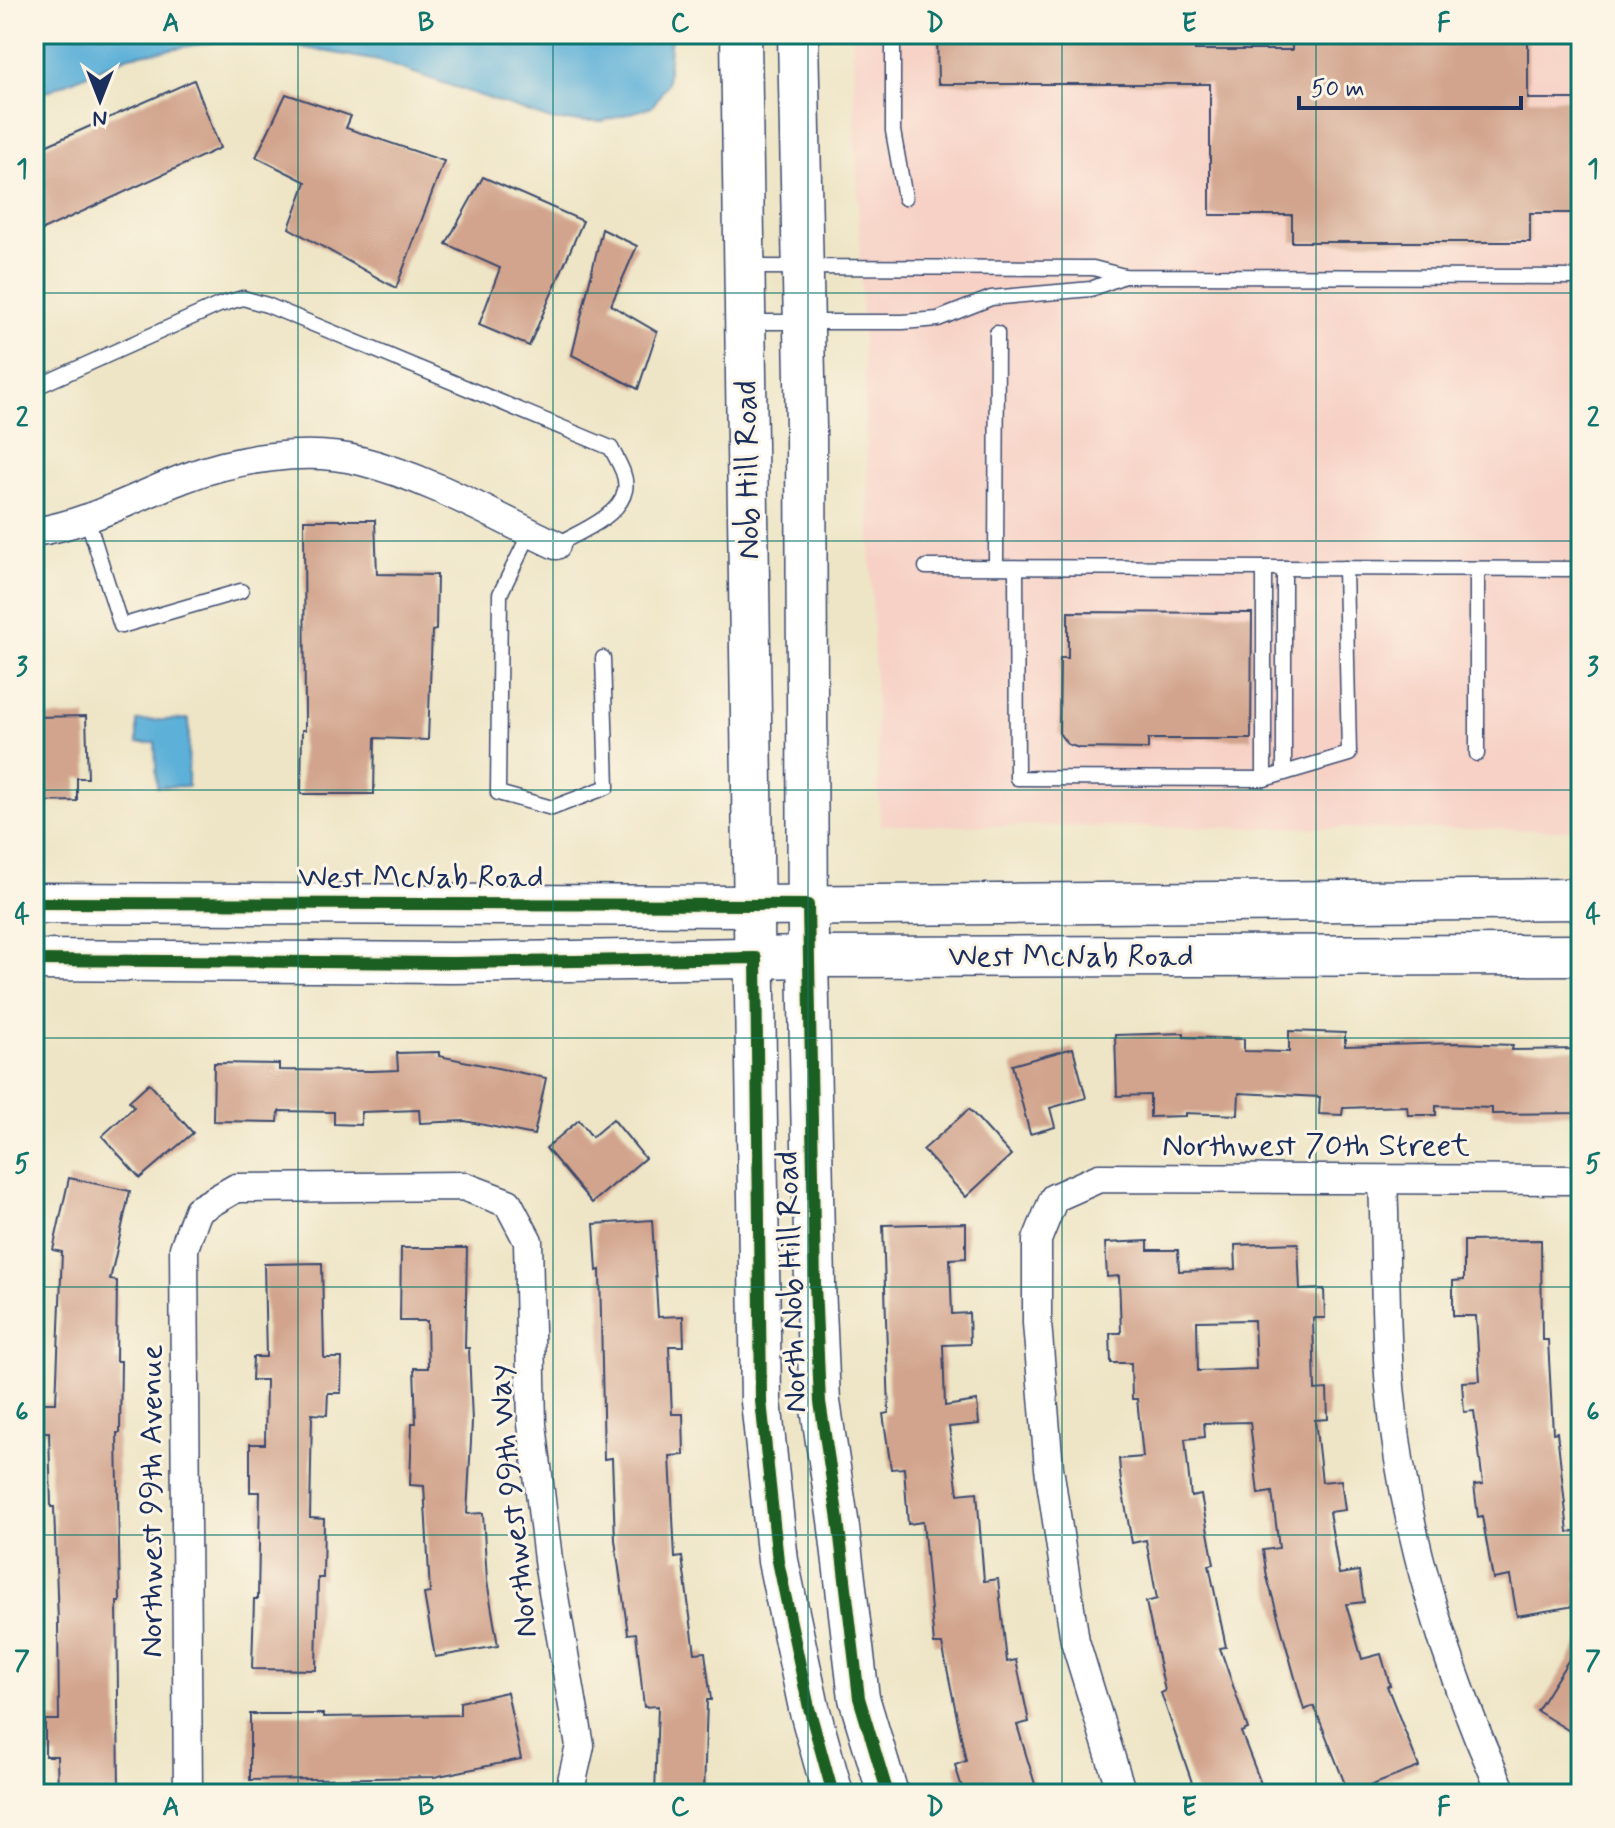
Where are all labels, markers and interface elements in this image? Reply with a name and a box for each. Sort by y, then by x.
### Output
text: A [162,7,180,41]
text: B [418,7,434,41]
text: C [671,7,690,41]
text: D [926,7,944,41]
text: E [1181,7,1197,41]
text: F [1437,7,1451,41]
north arrow [60,60,140,140]
scale bar [1299,60,1521,110]
text: 50 m [1311,74,1365,105]
text: N [93,104,107,132]
text: 1 [16,153,28,187]
text: 1 [1587,153,1599,187]
street label: Nob Hill Road [725,380,771,560]
text: 2 [16,402,29,436]
text: 2 [1587,402,1600,436]
text: 3 [16,651,28,685]
text: 3 [1587,651,1599,685]
street label: West McNab Road [298,857,544,899]
text: 4 [14,899,30,933]
text: 4 [1585,899,1601,933]
street label: West McNab Road [948,936,1194,978]
street label: Northwest 70th Street [1162,1125,1470,1167]
text: 5 [14,1148,30,1182]
text: 5 [1585,1148,1601,1182]
street label: North Nob Hill Road [766,1150,818,1414]
street label: Northwest 99th Avenue [131,1344,173,1658]
street label: Northwest 99th Way [478,1362,548,1640]
text: 6 [15,1396,29,1430]
text: 6 [1586,1396,1600,1430]
text: 7 [14,1645,30,1679]
text: 7 [1585,1645,1601,1679]
text: A [162,1791,180,1825]
text: B [418,1791,434,1825]
text: C [671,1791,690,1825]
text: D [926,1791,944,1825]
text: E [1181,1791,1197,1825]
text: F [1437,1791,1451,1825]

